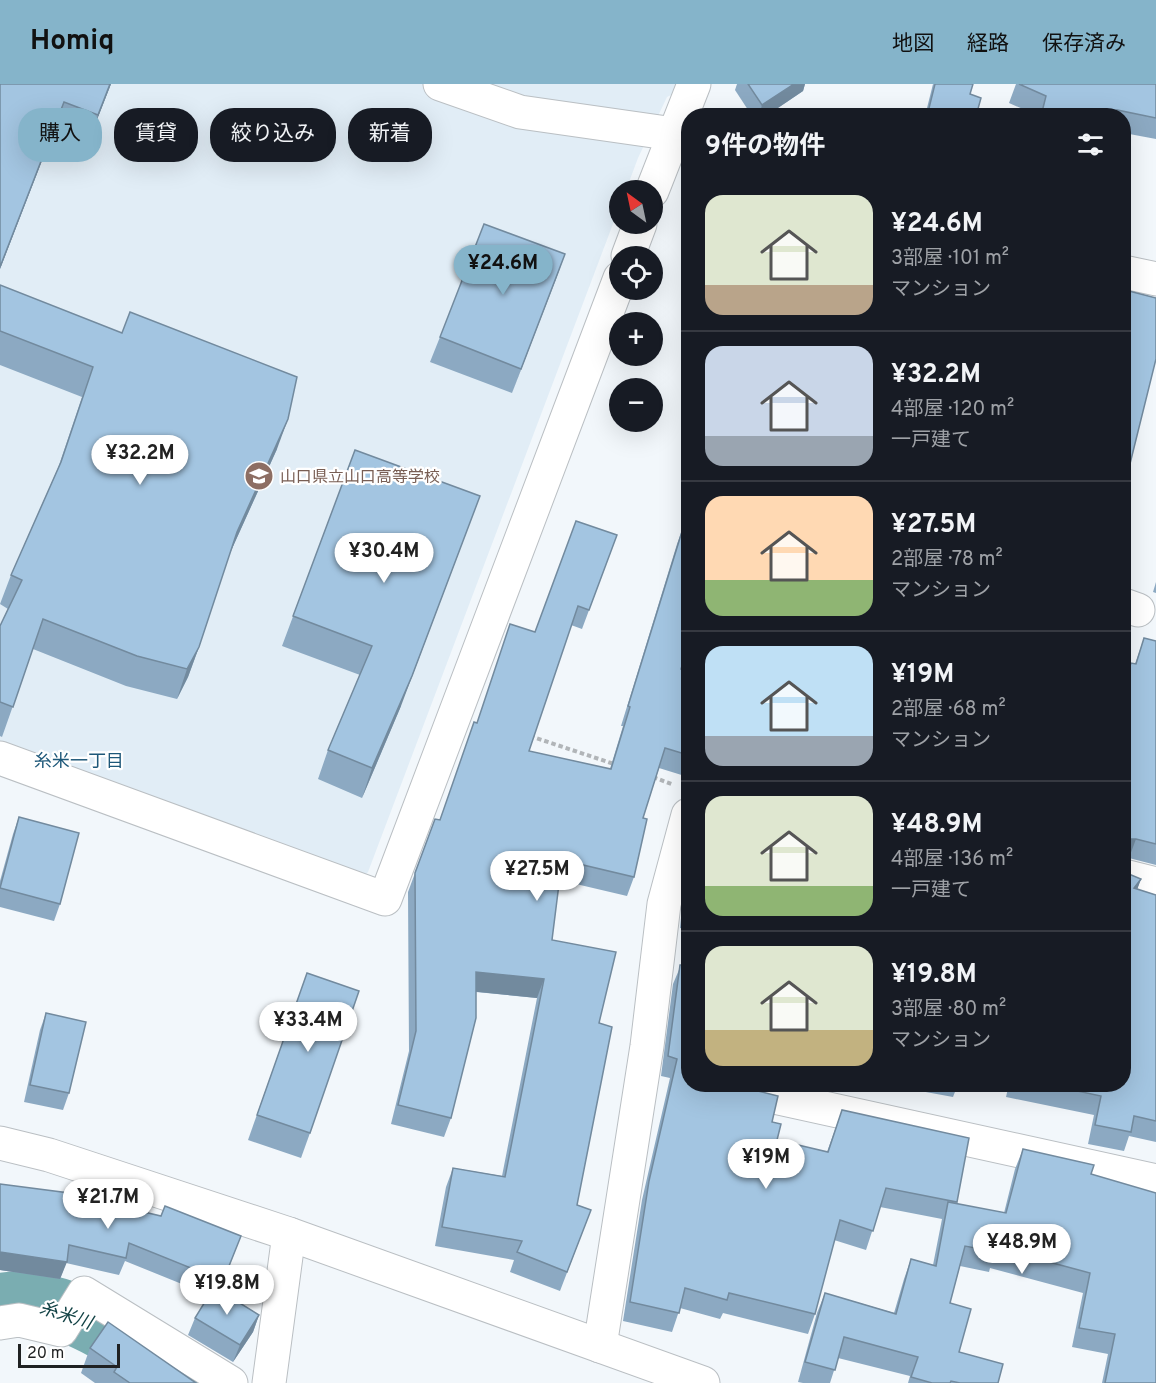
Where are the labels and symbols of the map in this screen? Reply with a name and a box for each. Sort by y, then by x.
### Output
north arrow [609,180,663,234]
pin: ¥24.6M [454,245,552,296]
pin: ¥32.2M [91,435,189,486]
school or university icon: 山口県立山口高等学校 [243,460,275,492]
place label: 山口県立山口高等学校 [280,468,440,488]
pin: ¥30.4M [335,533,433,584]
district label: 糸米一丁目 [34,751,124,774]
pin: ¥27.5M [488,851,586,902]
pin: ¥33.4M [259,1002,357,1053]
pin: ¥19M [730,1139,802,1190]
pin: ¥21.7M [59,1179,157,1230]
pin: ¥48.9M [973,1224,1071,1275]
pin: ¥19.8M [178,1265,276,1316]
water label: 糸米川 [36,1297,97,1336]
scale bar [18,1341,120,1368]

